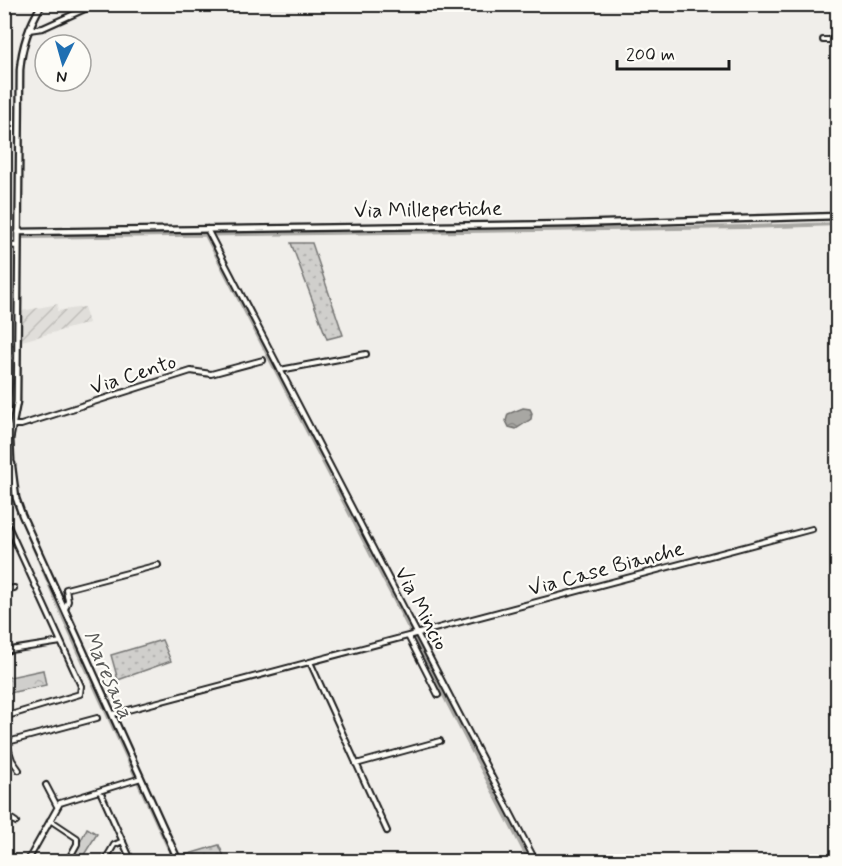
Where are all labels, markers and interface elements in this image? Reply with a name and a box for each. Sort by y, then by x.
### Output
north arrow [33,33,93,93]
scale bar [617,33,730,71]
text: 200 m [626,43,675,67]
text: N [56,66,68,87]
street label: Via Millepertiche [354,195,502,225]
street label: Via Cento [87,348,180,402]
street label: Via Case Bianche [525,535,687,603]
street label: Via Mincio [387,562,455,655]
water label: Maresana [75,626,139,723]

